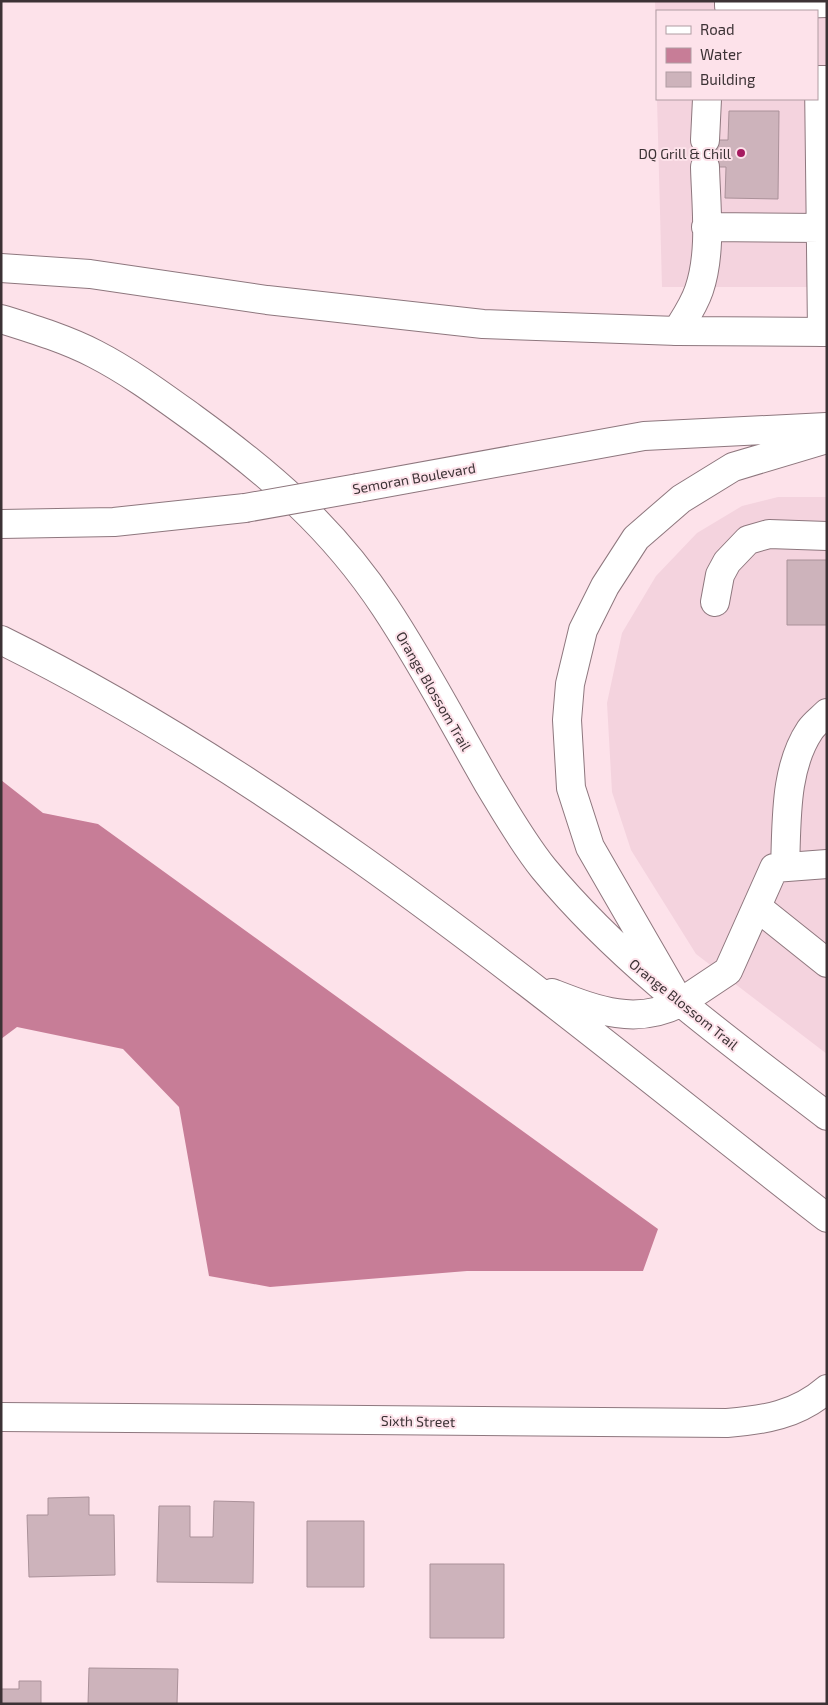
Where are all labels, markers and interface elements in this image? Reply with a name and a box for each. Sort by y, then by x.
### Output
legend [656,10,818,100]
text: Road [700,20,735,38]
text: Water [700,45,742,63]
text: Building [700,70,756,88]
place label: DQ Grill & Chill [638,145,732,162]
marker: DQ Grill & Chill [735,147,747,159]
street label: Semoran Boulevard [351,459,477,497]
street label: Orange Blossom Trail [393,628,476,754]
street label: Orange Blossom Trail [626,955,742,1054]
street label: Sixth Street [381,1412,455,1430]

